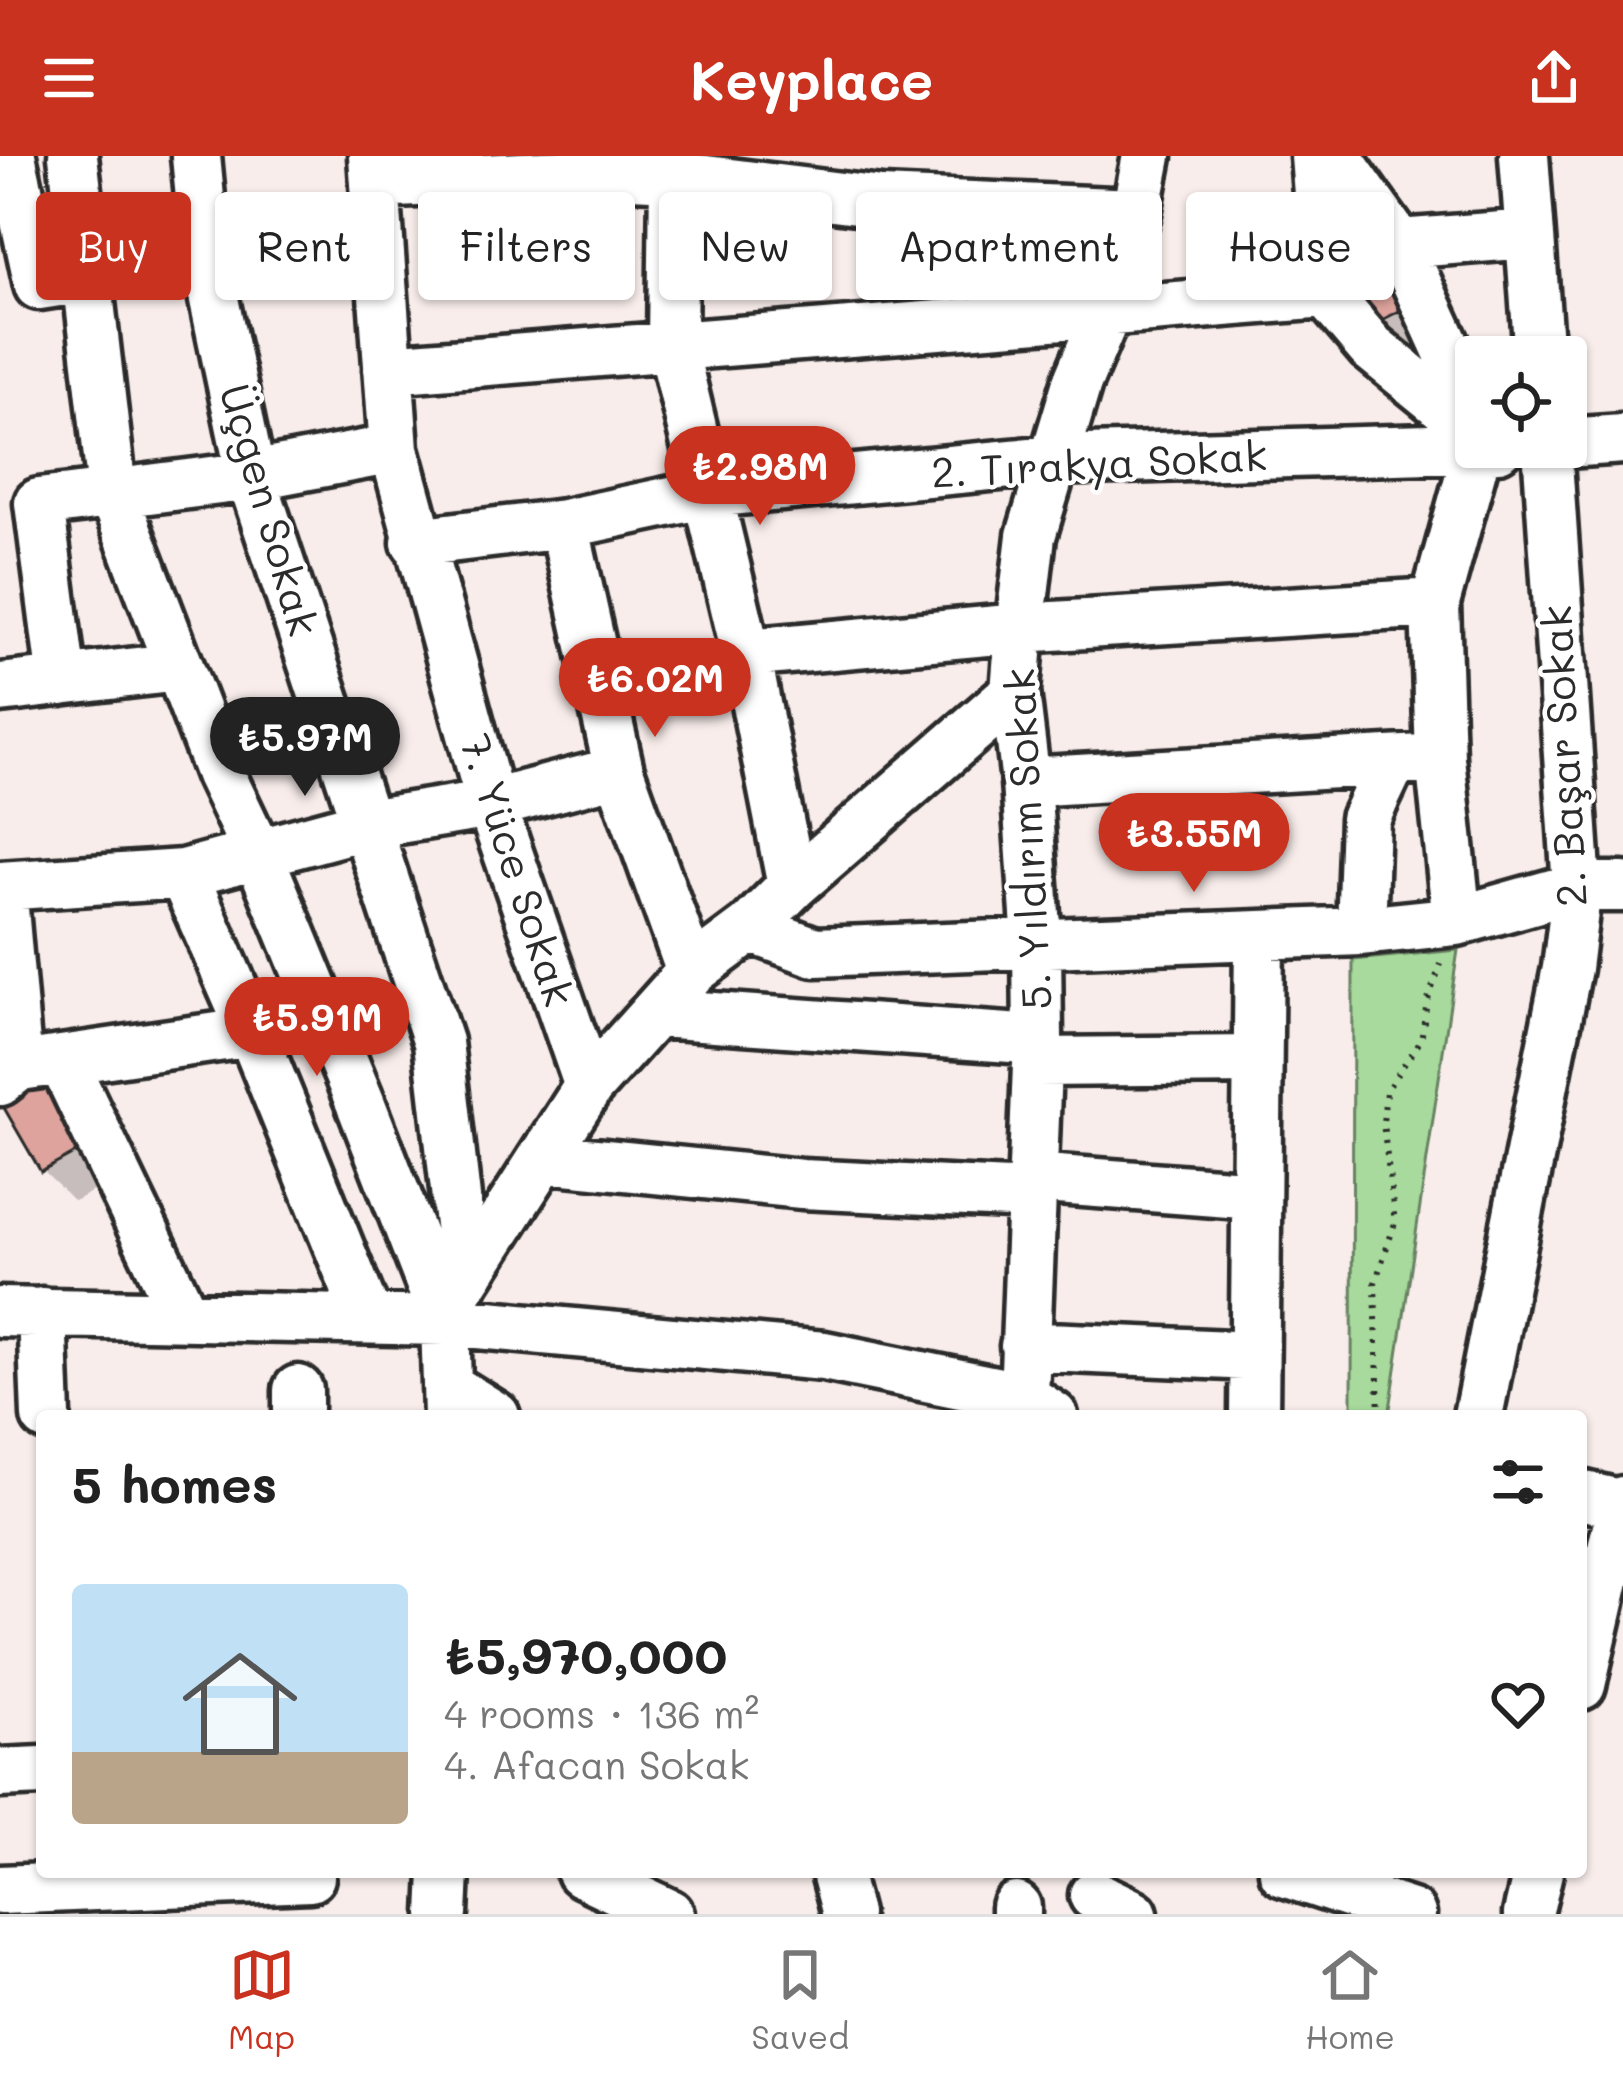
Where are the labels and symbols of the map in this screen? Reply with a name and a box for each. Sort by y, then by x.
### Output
street label: Üçgen Sokak [208,377,333,642]
pin: ₺2.98M [662,426,858,528]
street label: 2. Tırakya Sokak [930,426,1268,499]
street label: 2. Başar Sokak [1527,604,1598,908]
pin: ₺6.02M [557,638,753,740]
street label: 5. Yıldırım Sokak [990,667,1063,1011]
pin: ₺5.97M [207,697,403,799]
street label: 7. Yüce Sokak [449,726,588,1013]
pin: ₺3.55M [1096,793,1292,895]
pin: ₺5.91M [219,977,415,1079]

